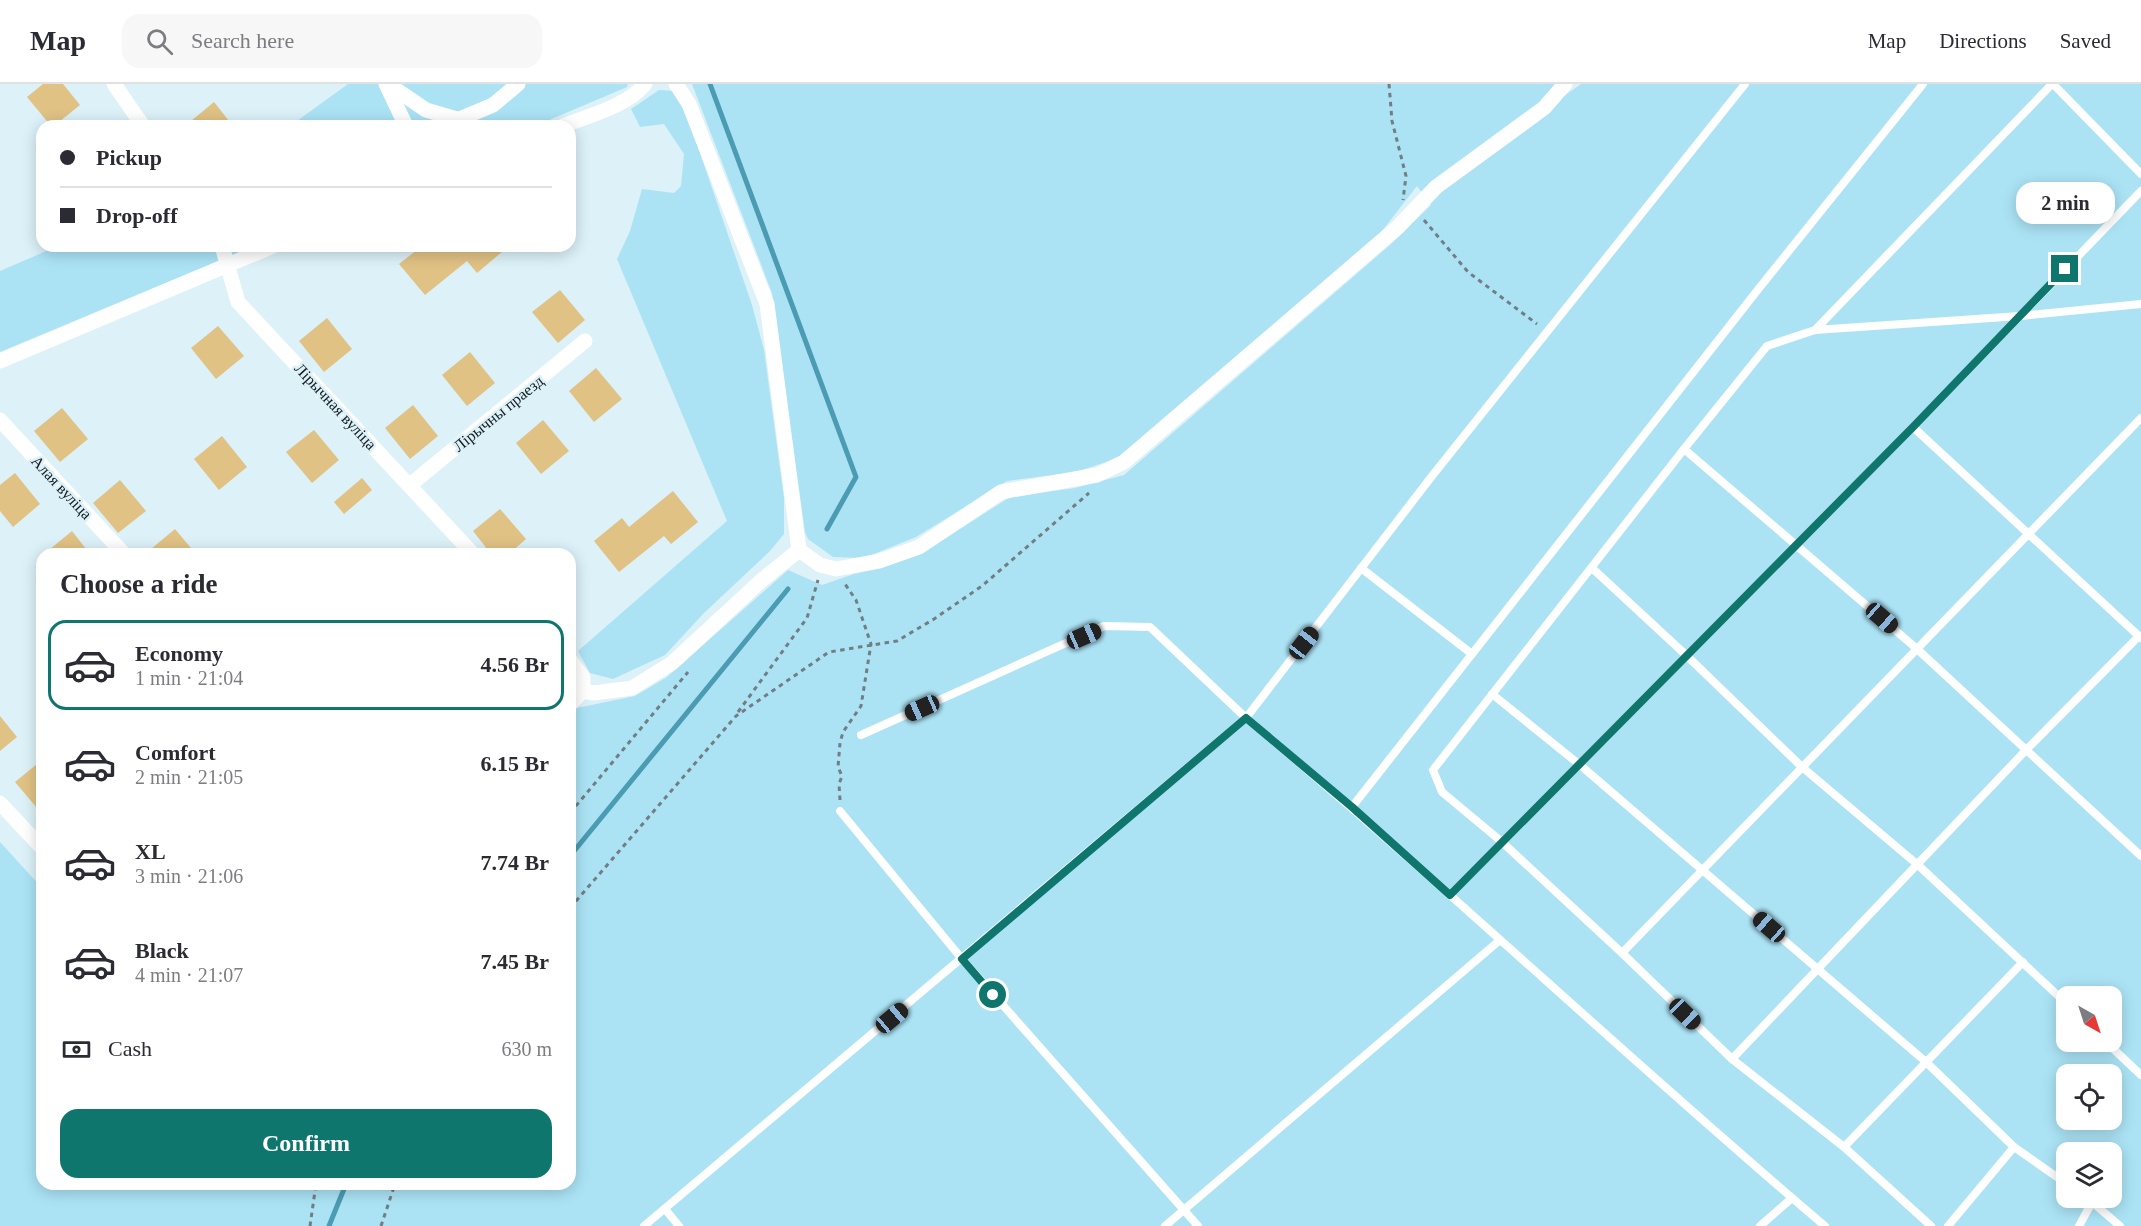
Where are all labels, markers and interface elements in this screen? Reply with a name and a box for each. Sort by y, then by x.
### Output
search box [122,14,542,68]
text: Map [30,25,86,56]
icon: search [143,25,176,58]
text: Search here [191,28,294,53]
text: Map [1868,29,1906,53]
text: Directions [1939,29,2027,53]
text: Saved [2060,29,2111,53]
text: Pickup [96,145,162,170]
callout: 2 min [2016,182,2114,224]
text: 2 min [2041,192,2090,214]
text: Drop-off [96,203,177,228]
route end [2051,255,2078,282]
street label: Лірычная вуліца [291,360,380,454]
street label: Лірычны праезд [450,372,547,456]
street label: Алая вуліца [27,452,95,523]
text: Choose a ride [60,569,218,599]
car [1863,599,1901,637]
car [1064,620,1104,652]
car [1286,623,1322,663]
icon: car [63,638,117,692]
text: Economy [135,641,223,666]
text: 4.56 Br [481,652,549,677]
text: 1 min · 21:04 [135,667,243,689]
car [902,692,942,724]
icon: car [63,737,117,791]
text: Comfort [135,740,216,765]
text: 6.15 Br [481,751,549,776]
text: 2 min · 21:05 [135,766,243,788]
icon: car [63,836,117,890]
text: XL [135,839,166,864]
text: 7.74 Br [481,850,549,875]
text: 3 min · 21:06 [135,865,243,887]
car [1750,908,1788,946]
icon: car [63,935,117,989]
text: Black [135,938,189,963]
text: 7.45 Br [481,949,549,974]
text: 4 min · 21:07 [135,964,243,986]
route start [979,981,1006,1008]
north arrow [2056,986,2122,1052]
map controls [2056,986,2122,1208]
car [1666,995,1704,1033]
car [872,1000,912,1036]
icon: cash [60,1033,93,1066]
text: Cash [108,1036,152,1061]
text: 630 m [501,1038,552,1060]
button: locate [2056,1064,2122,1130]
button: Confirm [60,1109,552,1178]
button: layers [2056,1142,2122,1208]

